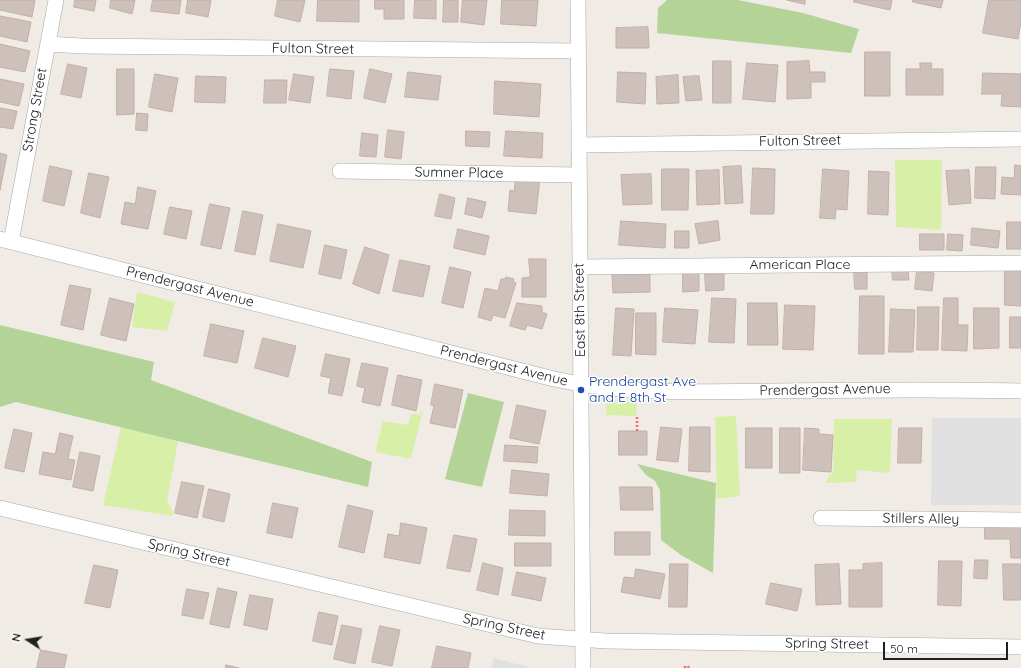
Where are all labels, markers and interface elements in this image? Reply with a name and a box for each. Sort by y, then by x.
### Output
street label: Fulton Street [272,40,354,58]
street label: Strong Street [19,67,51,153]
street label: Fulton Street [759,132,841,150]
street label: Sumner Place [414,164,504,182]
street label: American Place [750,257,850,273]
street label: Prendergast Avenue [124,263,256,311]
street label: East 8th Street [571,263,589,357]
street label: Prendergast Avenue [438,342,570,390]
place label: Prendergast Ave and E 8th St [589,374,696,406]
street label: Prendergast Avenue [759,380,891,400]
marker: Prendergast Ave and E 8th St [576,385,586,395]
street label: Stillers Alley [882,510,960,528]
street label: Spring Street [146,535,232,571]
street label: Spring Street [461,610,547,644]
north arrow [8,620,48,660]
text: N [9,632,24,643]
scale bar [885,634,1010,660]
street label: Spring Street [785,635,869,653]
text: 50 m [890,641,918,656]

